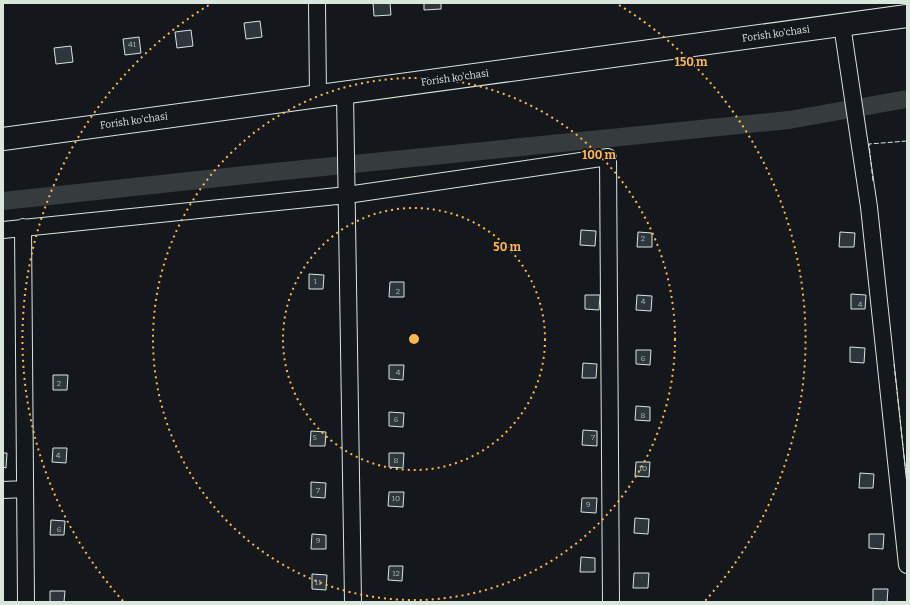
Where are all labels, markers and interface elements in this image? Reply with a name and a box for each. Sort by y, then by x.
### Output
street label: Forish ko'chasi [741,23,811,45]
house number: 41 [128,40,137,49]
text: 150 m [675,55,708,69]
street label: Forish ko'chasi [420,67,490,89]
street label: Forish ko'chasi [99,110,169,132]
text: 100 m [582,148,617,162]
house number: 2 [641,234,645,243]
text: 50 m [493,240,521,254]
house number: 1 [313,277,317,286]
house number: 2 [396,287,400,296]
house number: 4 [641,297,646,306]
house number: 4 [858,300,863,309]
centre of rings [407,332,421,346]
house number: 6 [641,354,646,363]
house number: 4 [396,368,401,377]
house number: 2 [57,379,61,388]
house number: 8 [641,411,646,420]
house number: 6 [394,415,399,424]
house number: 5 [313,433,317,442]
house number: 7 [591,433,595,442]
house number: 4 [56,451,61,460]
house number: 8 [394,456,399,465]
house number: 10 [639,464,647,473]
house number: 7 [316,486,320,495]
house number: 10 [392,494,400,503]
house number: 9 [586,500,591,509]
house number: 6 [57,525,62,534]
house number: 9 [316,536,321,545]
house number: 12 [392,569,400,578]
house number: 11 [315,578,322,587]

